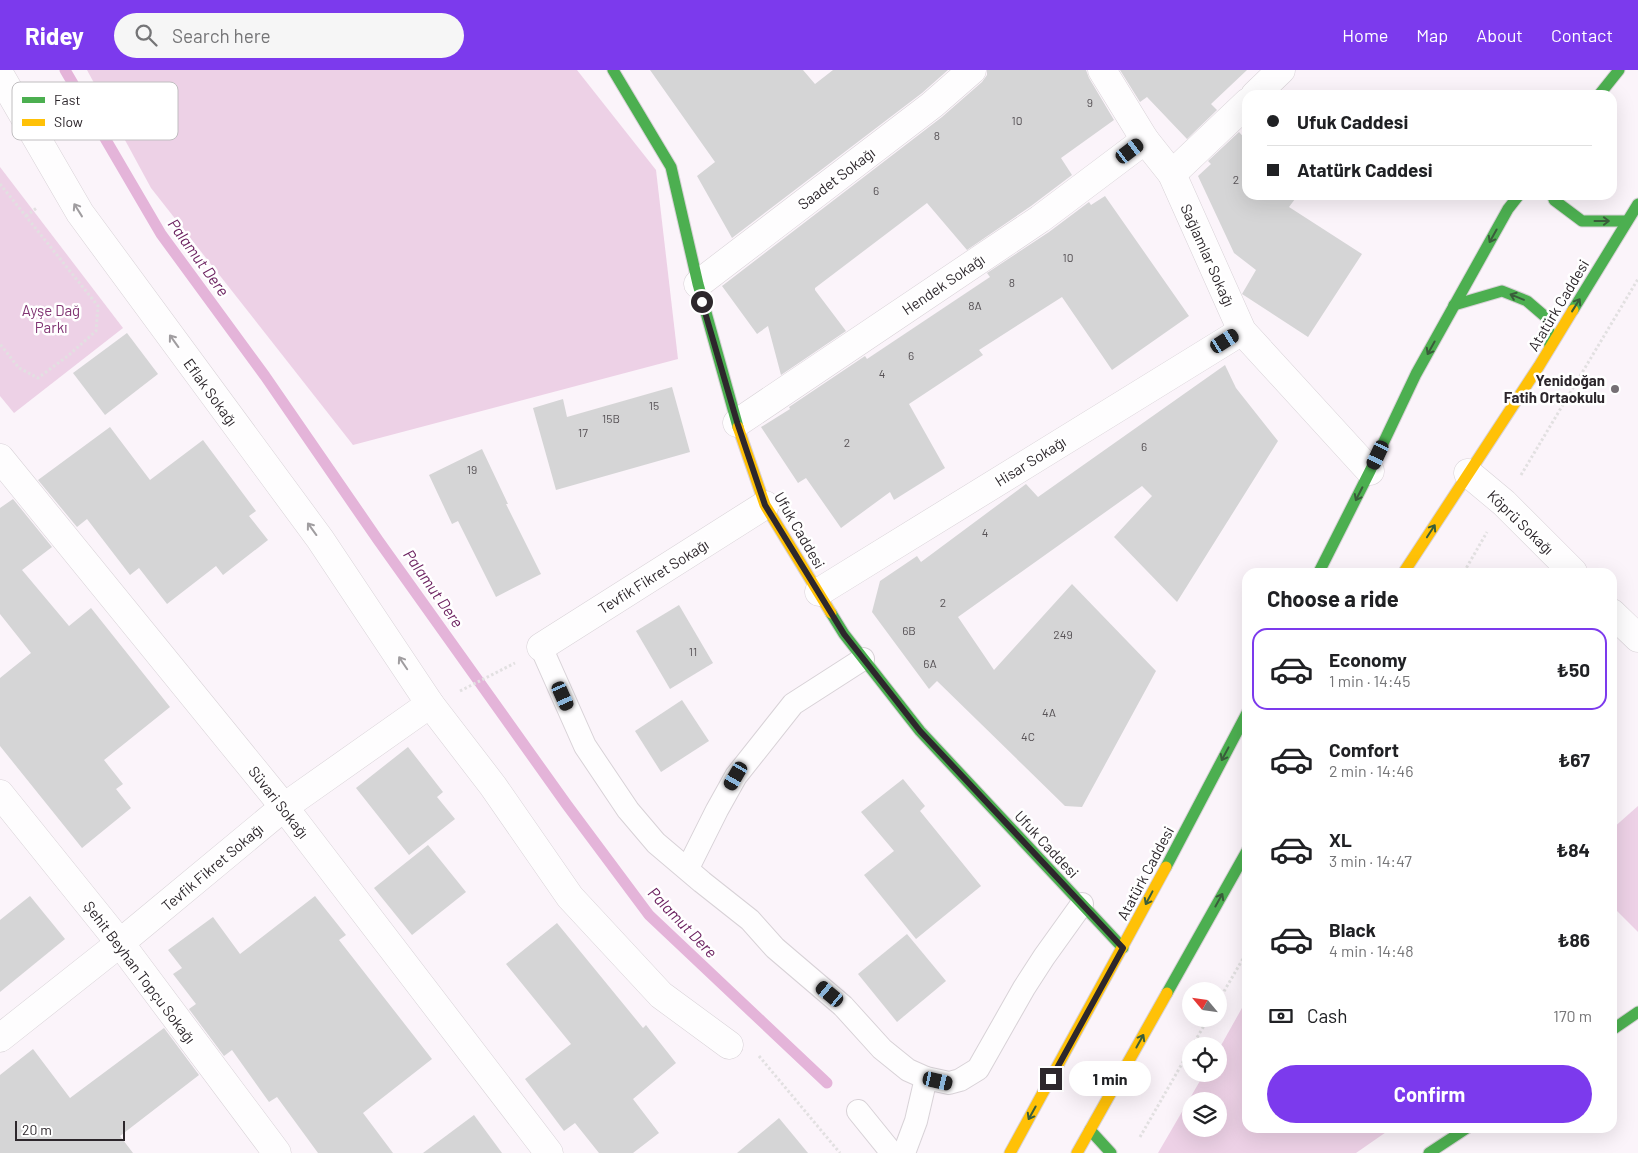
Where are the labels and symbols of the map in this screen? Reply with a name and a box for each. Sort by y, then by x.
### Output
legend [12,82,178,140]
text: Fast [54,91,80,108]
house number: 9 [1087,95,1093,109]
text: Slow [54,113,83,130]
house number: 10 [1012,113,1022,127]
house number: 8 [934,128,940,142]
car [1113,136,1146,166]
street label: Saadet Sokağı [794,143,878,213]
house number: 2 [1233,172,1239,186]
house number: 6 [873,183,879,197]
street label: Sağlamlar Sokağı [1177,201,1239,309]
one-way arrow [73,204,83,218]
water label: Palamut Dere [165,215,233,299]
one-way arrow [1593,216,1609,226]
one-way arrow [1488,228,1497,243]
street label: Hendek Sokağı [898,250,988,318]
house number: 10 [1063,250,1073,264]
street label: Atatürk Caddesi [1524,256,1592,354]
house number: 8 [1009,275,1015,289]
route start [691,291,713,313]
one-way arrow [1510,292,1525,302]
house number: 8A [968,298,982,312]
one-way arrow [1571,299,1581,313]
park label: Ayşe Dağ Parkı [22,301,80,336]
car [1208,327,1241,355]
one-way arrow [169,335,180,348]
one-way arrow [1425,340,1435,354]
house number: 6 [908,348,914,362]
street label: Eflak Sokağı [180,355,242,429]
house number: 4 [879,366,885,380]
place label: Yenidoğan Fatih Ortaokulu [1504,371,1605,406]
marker: Yenidoğan Fatih Ortaokulu [1609,383,1621,395]
house number: 15 [649,398,659,412]
house number: 15B [602,411,620,425]
house number: 17 [578,425,588,439]
street label: Hisar Sokağı [991,432,1069,490]
house number: 2 [844,435,850,449]
car [1364,438,1391,472]
house number: 6 [1141,439,1147,453]
house number: 19 [467,462,477,476]
one-way arrow [1354,486,1364,501]
street label: Köprü Sokağı [1484,486,1558,558]
street label: Ufuk Caddesi [771,488,829,572]
one-way arrow [307,523,318,536]
house number: 4 [982,525,988,539]
one-way arrow [1426,525,1436,539]
street label: Tevfik Fikret Sokağı [594,535,712,617]
water label: Palamut Dere [400,545,468,631]
house number: 2 [940,595,946,609]
house number: 6B [902,623,916,637]
house number: 249 [1053,627,1073,641]
house number: 11 [689,644,697,658]
house number: 6A [923,656,937,670]
one-way arrow [398,657,408,671]
car [550,679,575,713]
house number: 4A [1042,705,1056,719]
house number: 4C [1021,729,1035,743]
one-way arrow [1220,747,1230,762]
car [722,759,749,793]
street label: Süvari Sokağı [245,762,313,842]
street label: Ufuk Caddesi [1011,807,1083,881]
street label: Tevfik Fikret Sokağı [158,819,266,915]
street label: Atatürk Caddesi [1113,823,1177,923]
water label: Palamut Dere [645,883,721,961]
one-way arrow [1144,890,1153,905]
one-way arrow [1214,892,1224,907]
street label: Şehit Beyhan Topçu Sokağı [80,897,200,1047]
car [813,979,846,1009]
north arrow [1182,982,1228,1028]
one-way arrow [1135,1035,1145,1049]
callout: 1 min [1068,1062,1151,1096]
route end [1040,1068,1062,1090]
car [921,1070,954,1092]
one-way arrow [1027,1106,1037,1121]
scale bar [15,1118,125,1141]

